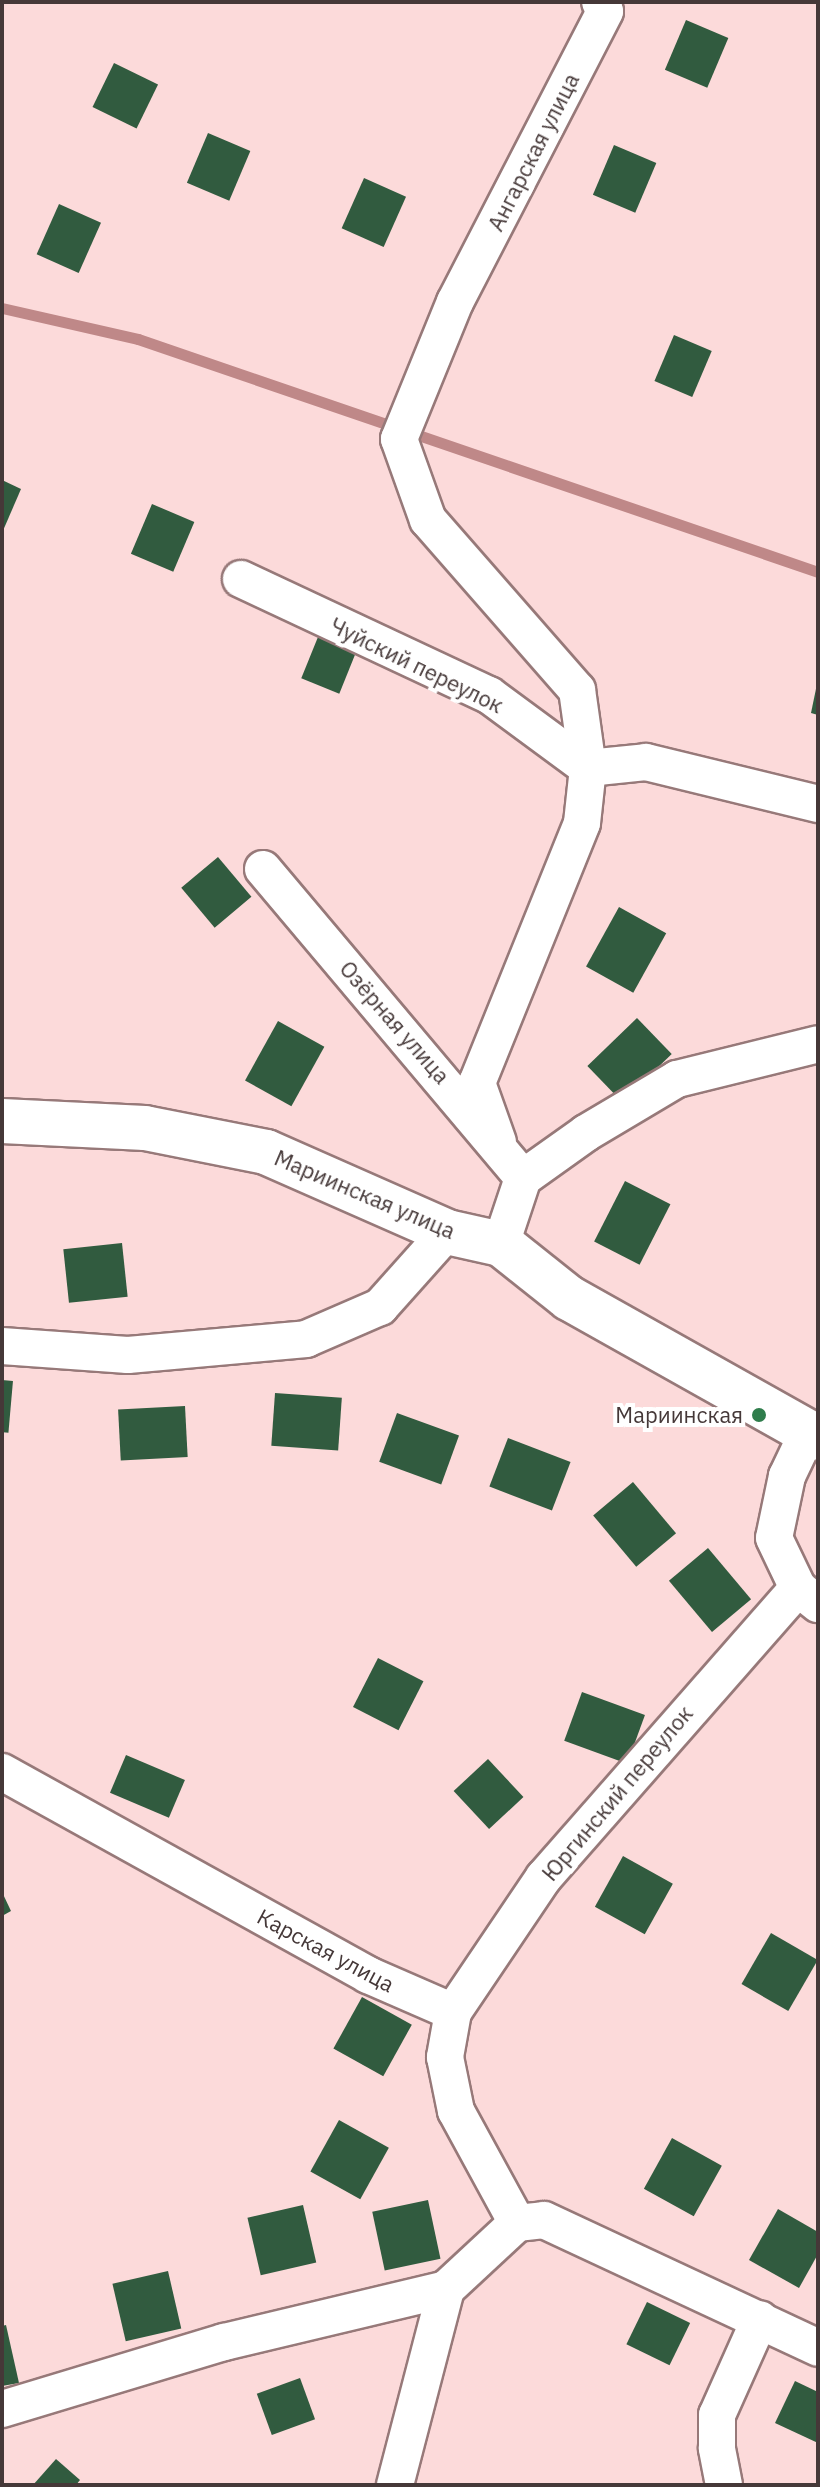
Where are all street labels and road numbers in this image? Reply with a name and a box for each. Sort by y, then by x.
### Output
street label: Ангарская улица [482,69,584,235]
street label: Чуйский переулок [326,612,508,718]
street label: Озёрная улица [335,955,455,1089]
street label: Мариинская улица [271,1144,459,1244]
street label: Юргинский переулок [536,1700,698,1886]
street label: Карская улица [253,1903,399,1997]

